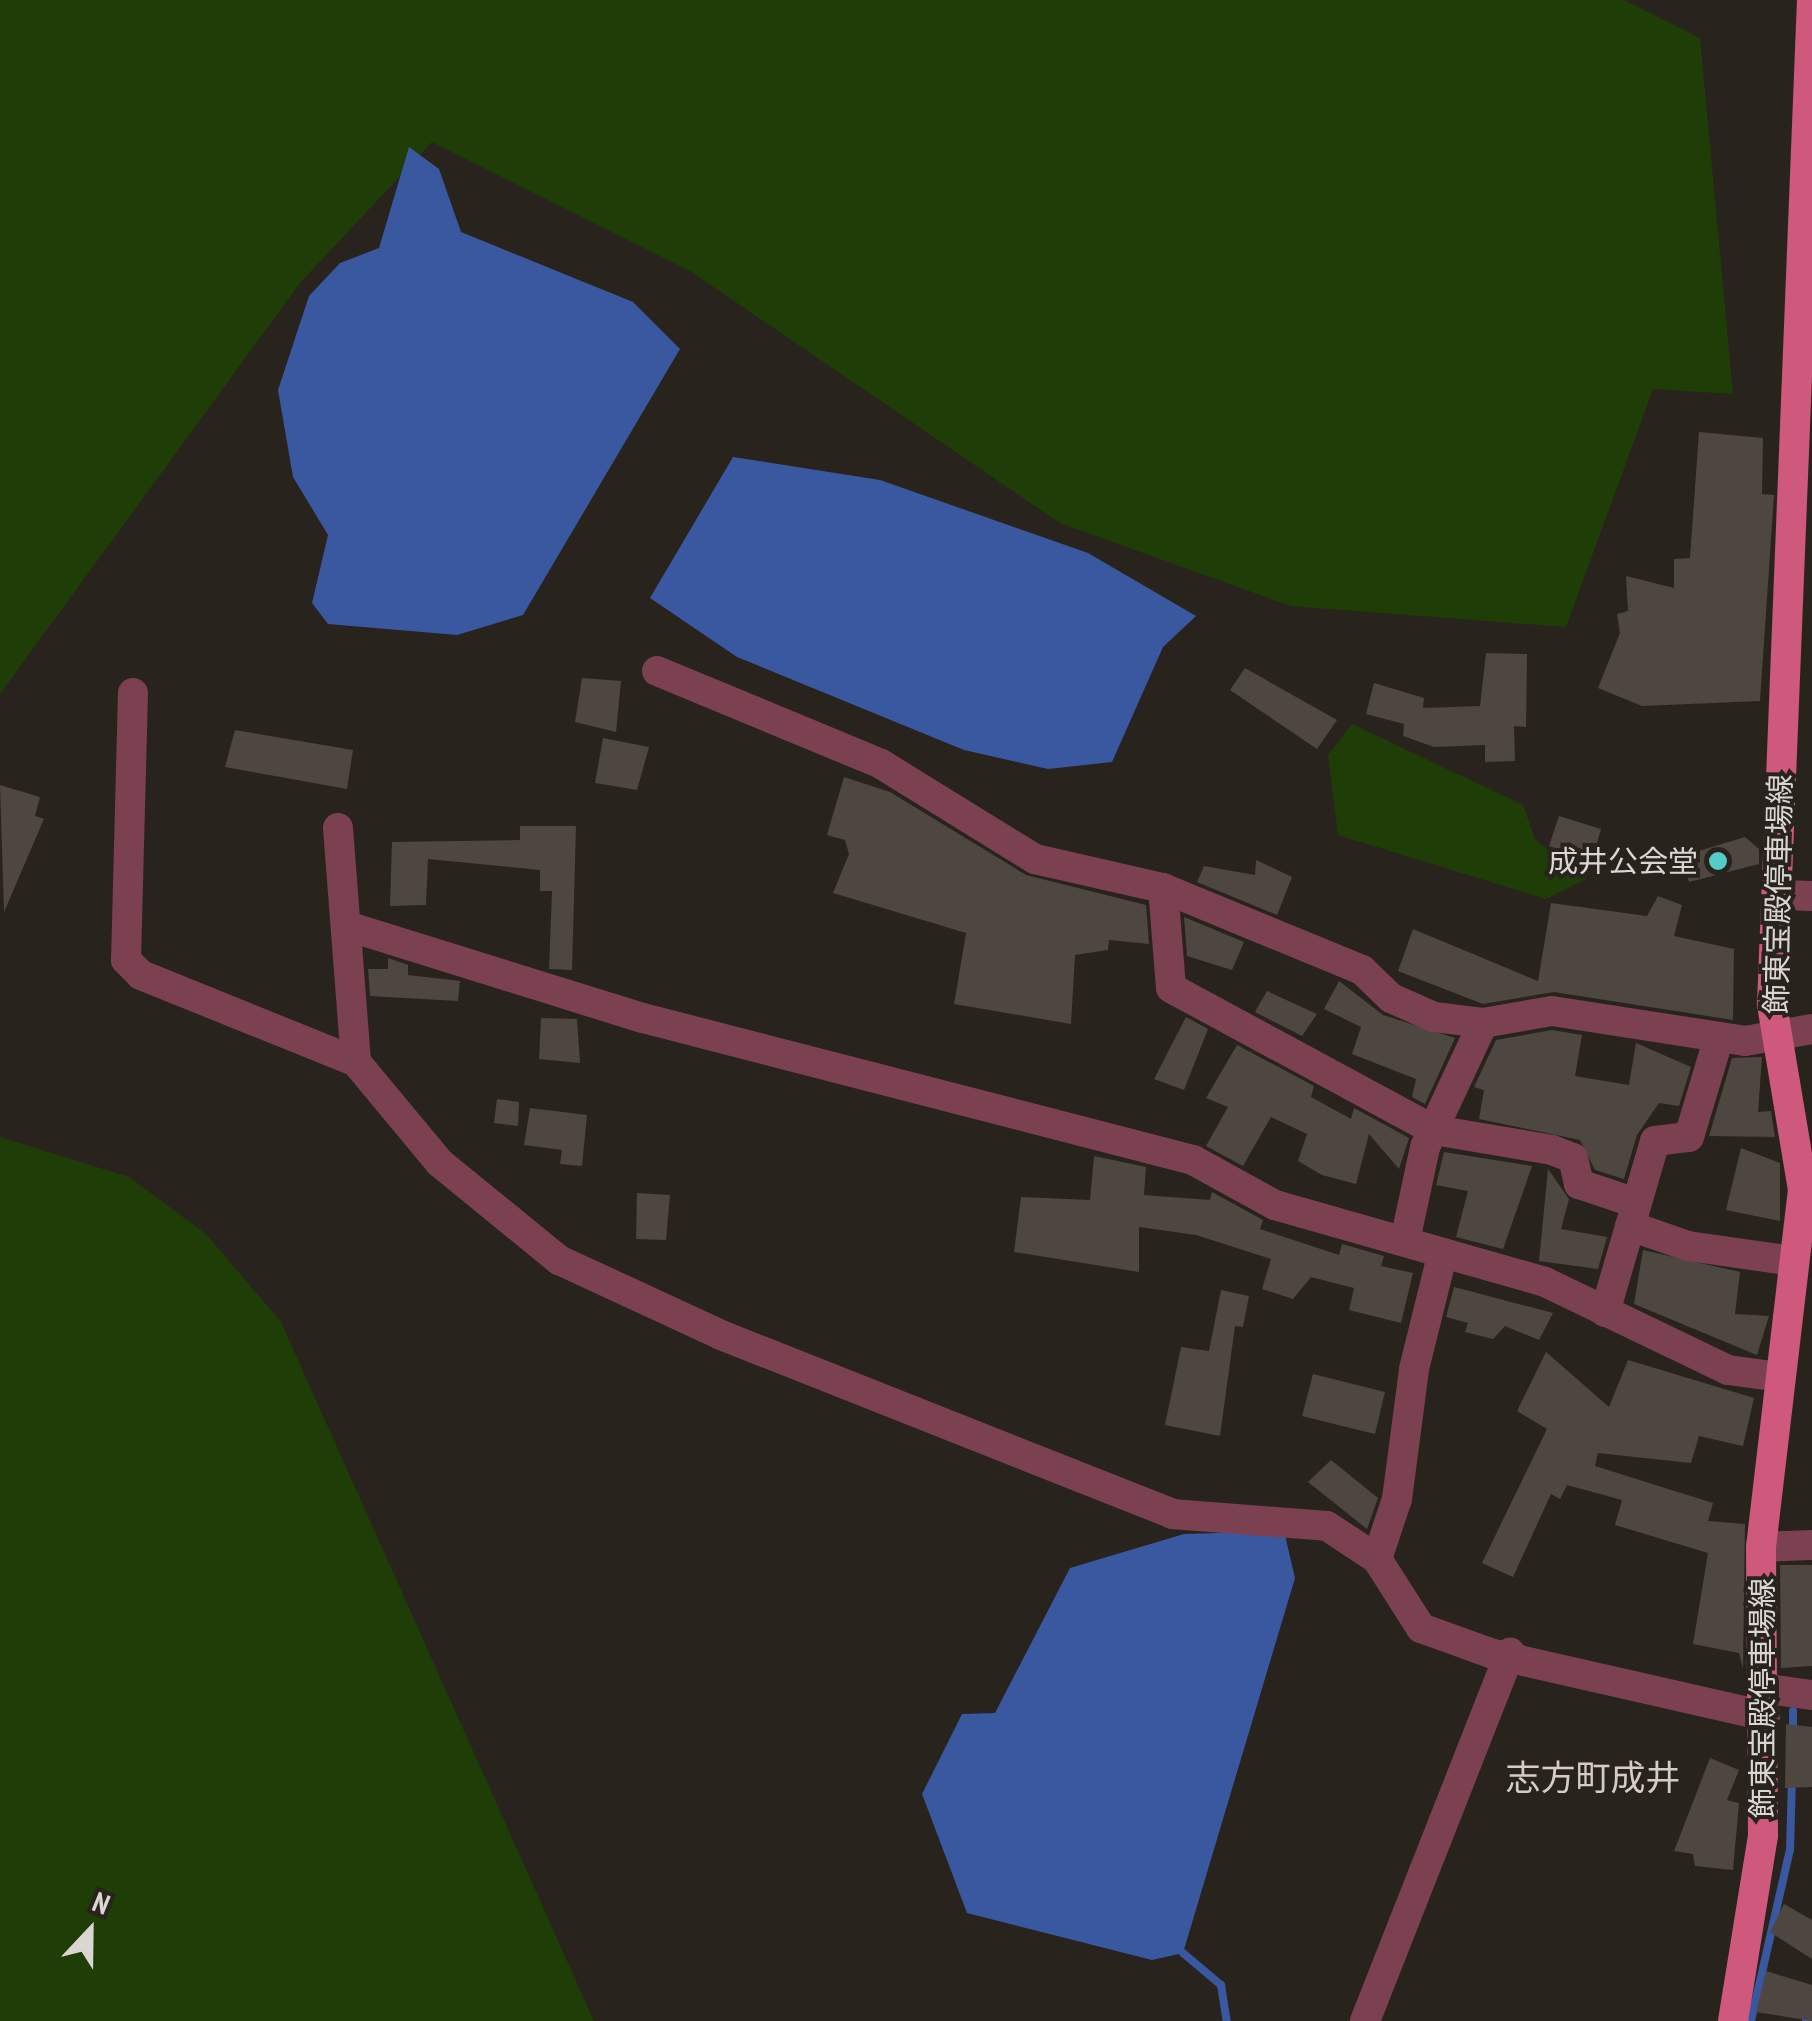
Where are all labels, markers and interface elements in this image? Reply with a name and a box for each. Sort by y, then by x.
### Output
street label: 飾東宝殿停車場線 [1758,774,1798,1014]
place label: 成井公会堂 [1548,843,1698,879]
marker: 成井公会堂 [1707,850,1729,872]
street label: 飾東宝殿停車場線 [1744,1578,1780,1818]
district label: 志方町成井 [1506,1756,1680,1798]
north arrow [40,1881,140,1981]
text: N [87,1883,115,1923]

